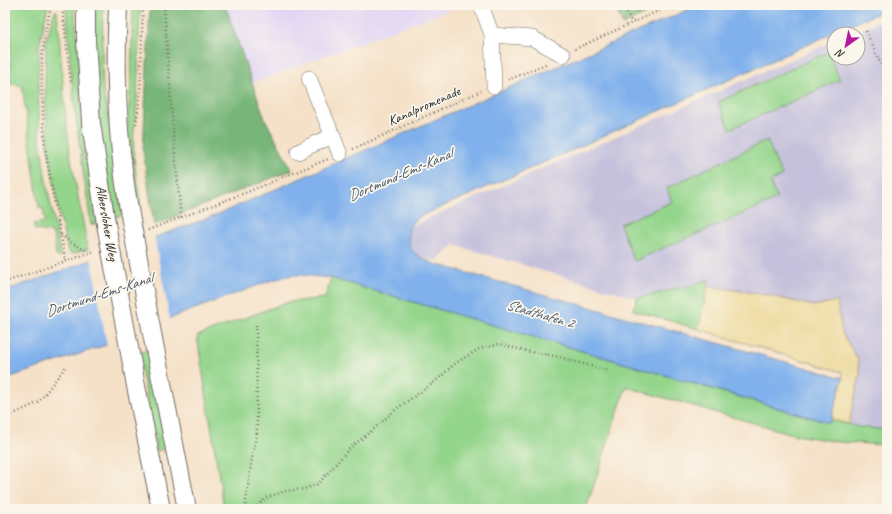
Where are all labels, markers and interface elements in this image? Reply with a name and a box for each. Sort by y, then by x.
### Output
north arrow [826,26,866,66]
text: N [832,45,847,62]
street label: Kanalpromenade [385,82,464,129]
water label: Dortmund-Ems-Kanal [345,142,460,205]
street label: Albersloher Weg [92,184,122,263]
water label: Dortmund-Ems-Kanal [43,267,160,321]
water label: Stadthafen 2 [504,295,578,333]

